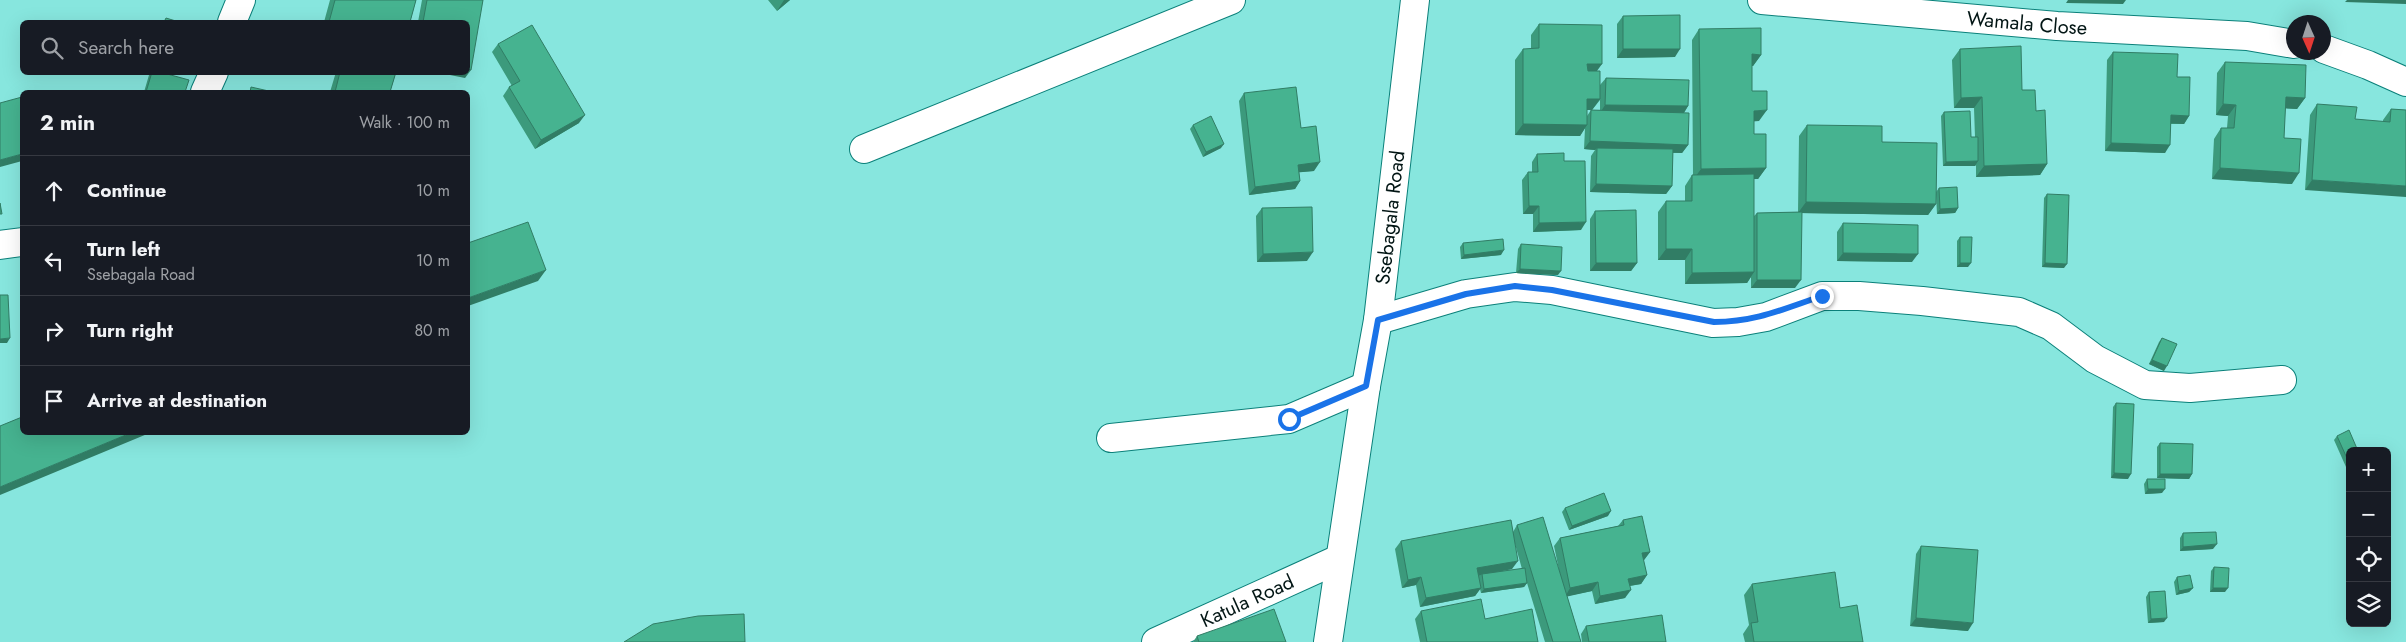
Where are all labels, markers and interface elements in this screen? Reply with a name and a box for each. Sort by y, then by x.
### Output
street label: Wamala Close [1966,4,2088,43]
north arrow [2286,15,2331,60]
search box [20,20,470,75]
icon: search [38,34,66,62]
text: Search here [78,34,174,61]
text: 2 min [40,108,95,138]
text: Walk · 100 m [359,111,450,134]
street label: Ssebagala Road [1368,149,1412,286]
icon: ahead [40,177,68,205]
text: Continue [87,177,166,204]
text: 10 m [416,179,450,202]
text: Turn left [87,236,160,263]
icon: left [40,247,68,275]
text: 10 m [416,249,450,272]
text: Ssebagala Road [87,263,195,286]
route end [1811,285,1834,308]
icon: right [40,317,68,345]
text: Turn right [87,317,173,344]
text: 80 m [414,319,450,342]
icon: arrive [40,387,68,415]
text: Arrive at destination [87,387,267,414]
route start [1278,408,1301,431]
map controls [2346,447,2391,627]
button: + [2346,447,2391,492]
button: − [2346,492,2391,537]
button: locate [2346,537,2391,582]
street label: Katula Road [1196,567,1299,635]
button: layers [2346,582,2391,627]

